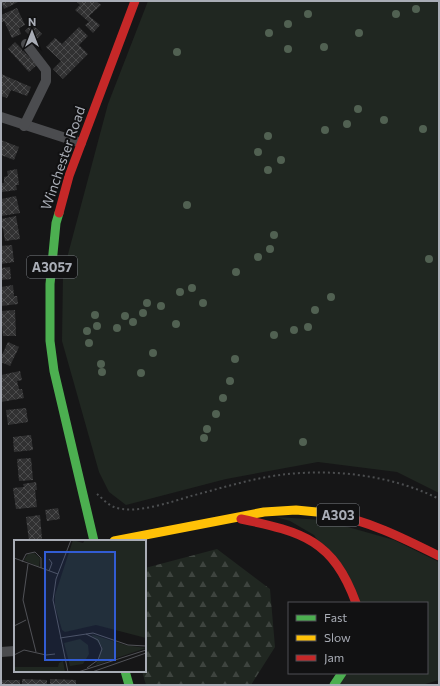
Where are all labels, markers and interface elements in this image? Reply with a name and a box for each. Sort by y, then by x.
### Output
north arrow [12,12,52,52]
text: N [28,15,36,28]
street label: Winchester Road [37,104,88,212]
road number: A3057 [27,256,77,278]
road number: A303 [317,504,359,526]
inset map [14,540,146,672]
legend [288,602,428,674]
text: Fast [324,610,347,624]
text: Slow [324,630,351,644]
text: Jam [324,650,344,665]

